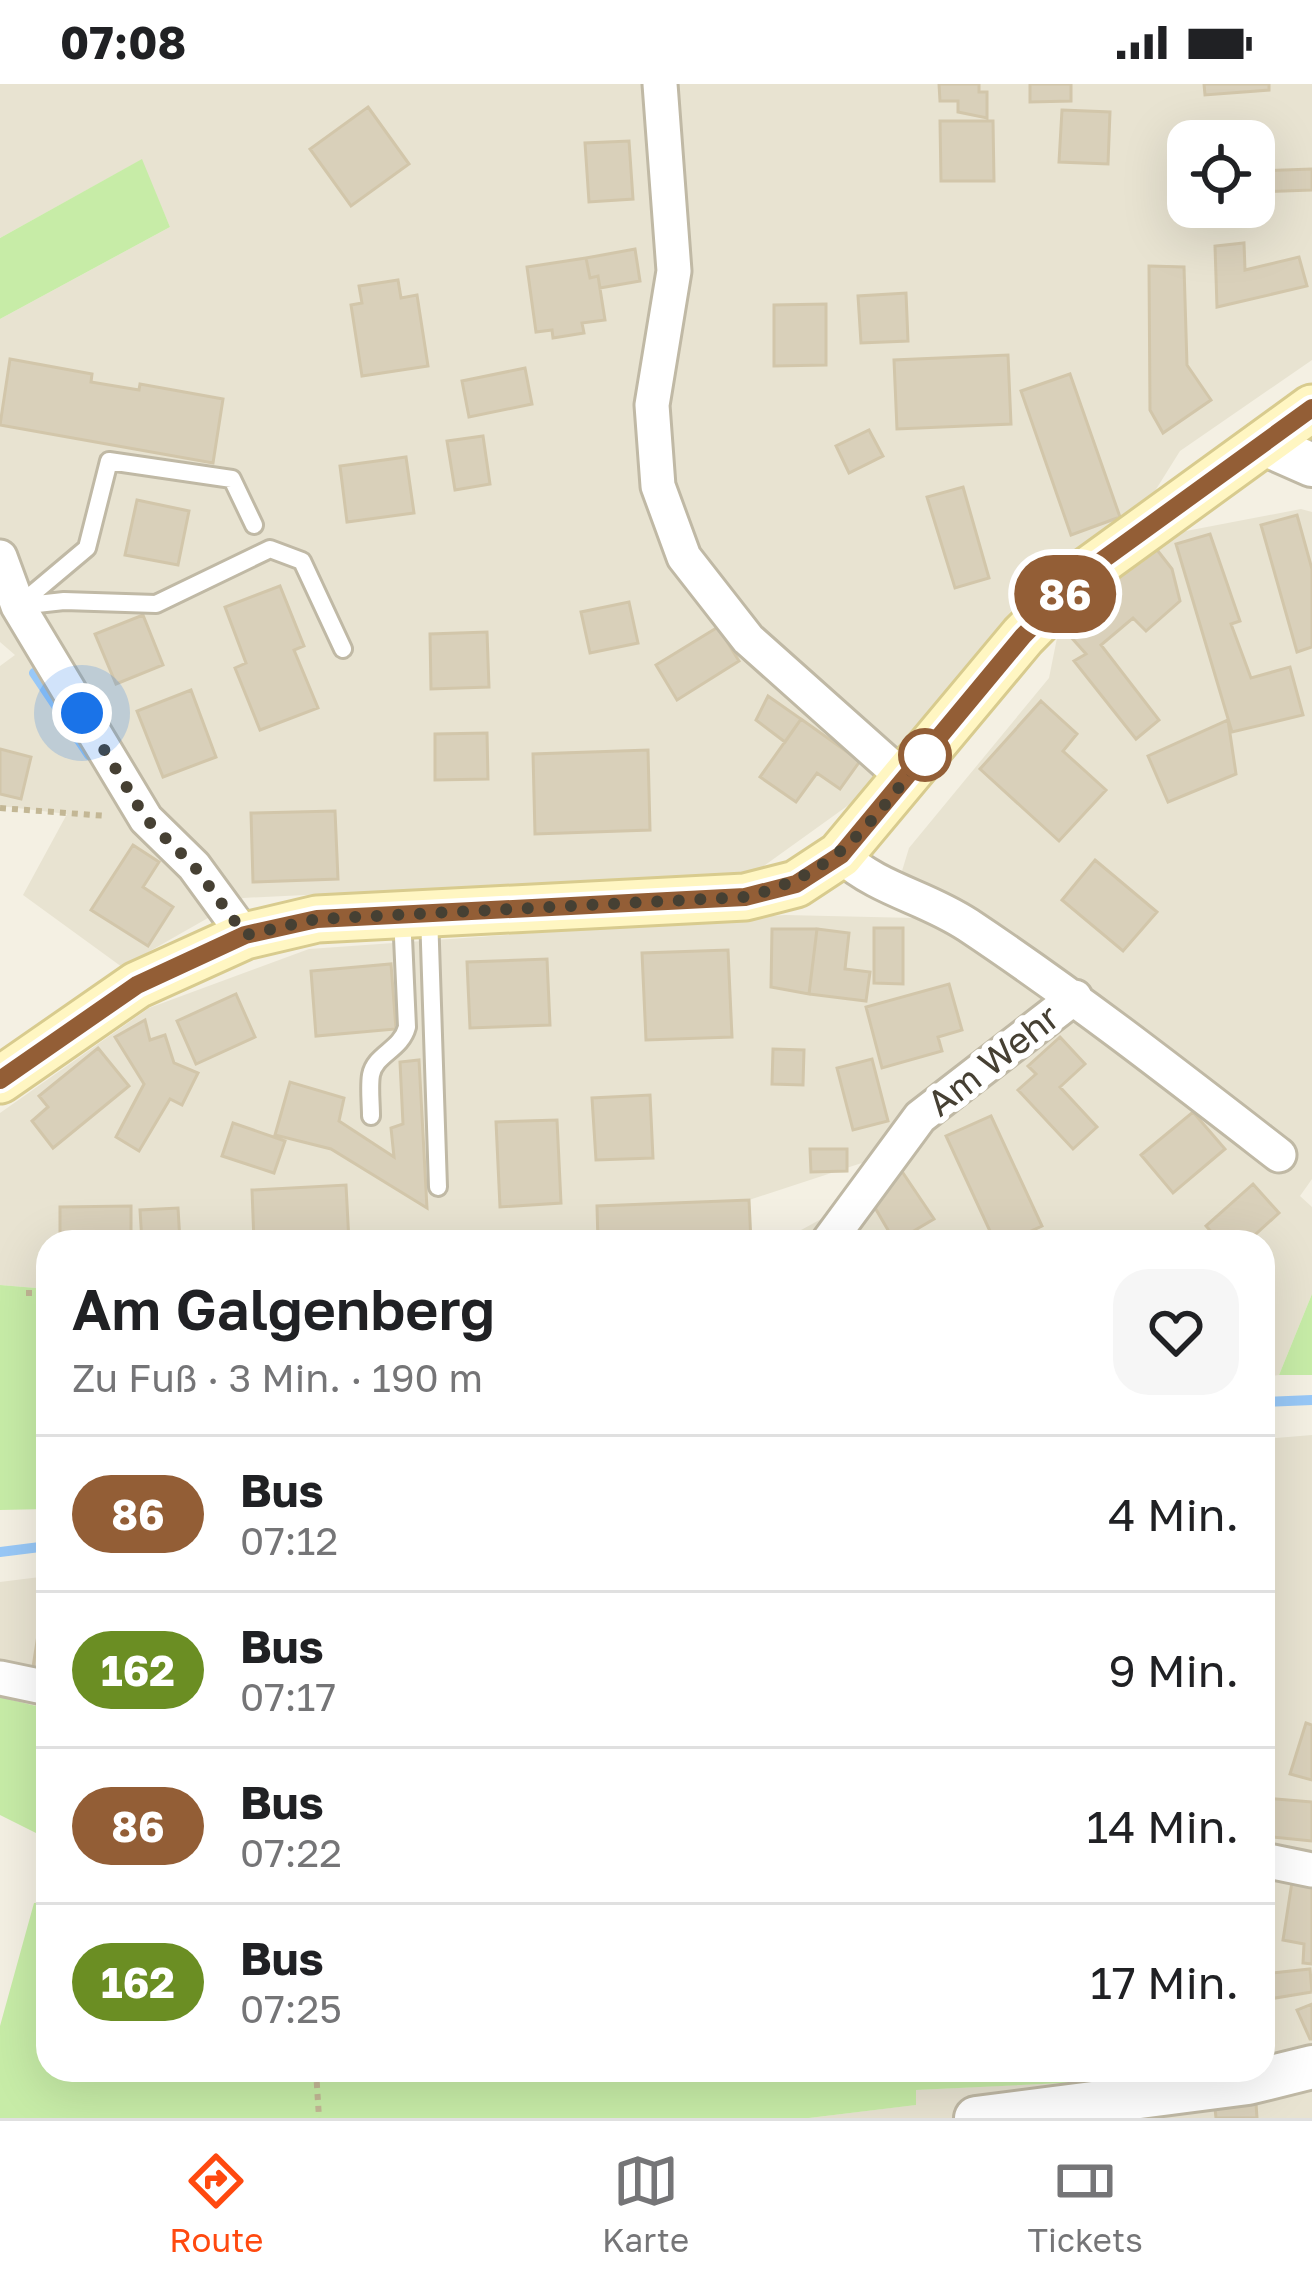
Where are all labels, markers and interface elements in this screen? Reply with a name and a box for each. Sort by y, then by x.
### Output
text: 07:08 [60,15,186,69]
map controls [1167,120,1275,228]
button: locate [1167,120,1275,228]
line badge: 86 [1011,555,1119,633]
text: 86 [1038,569,1092,619]
your location [52,683,112,743]
unlabelled marker [900,730,950,780]
street label: Am Wehr [918,995,1067,1124]
button: heart [1113,1269,1239,1395]
text: Am Galgenberg [72,1274,495,1343]
text: Zu Fuß · 3 Min. · 190 m [72,1354,483,1401]
text: Bus [240,1463,324,1517]
text: 4 Min. [1108,1487,1239,1541]
text: 86 [111,1489,165,1539]
text: 07:12 [240,1517,338,1564]
text: Bus [240,1619,324,1673]
text: 9 Min. [1109,1643,1239,1697]
text: 162 [101,1645,175,1695]
text: 07:17 [240,1673,336,1720]
text: Bus [240,1775,324,1829]
text: 14 Min. [1087,1799,1239,1853]
text: 86 [111,1801,165,1851]
text: 07:22 [240,1829,342,1876]
text: Bus [240,1931,324,1985]
text: 17 Min. [1090,1955,1239,2009]
text: 162 [101,1957,175,2007]
text: 07:25 [240,1985,342,2032]
tab: Route [169,2148,264,2259]
tab: Karte [602,2148,689,2259]
tab: Tickets [1028,2148,1143,2259]

